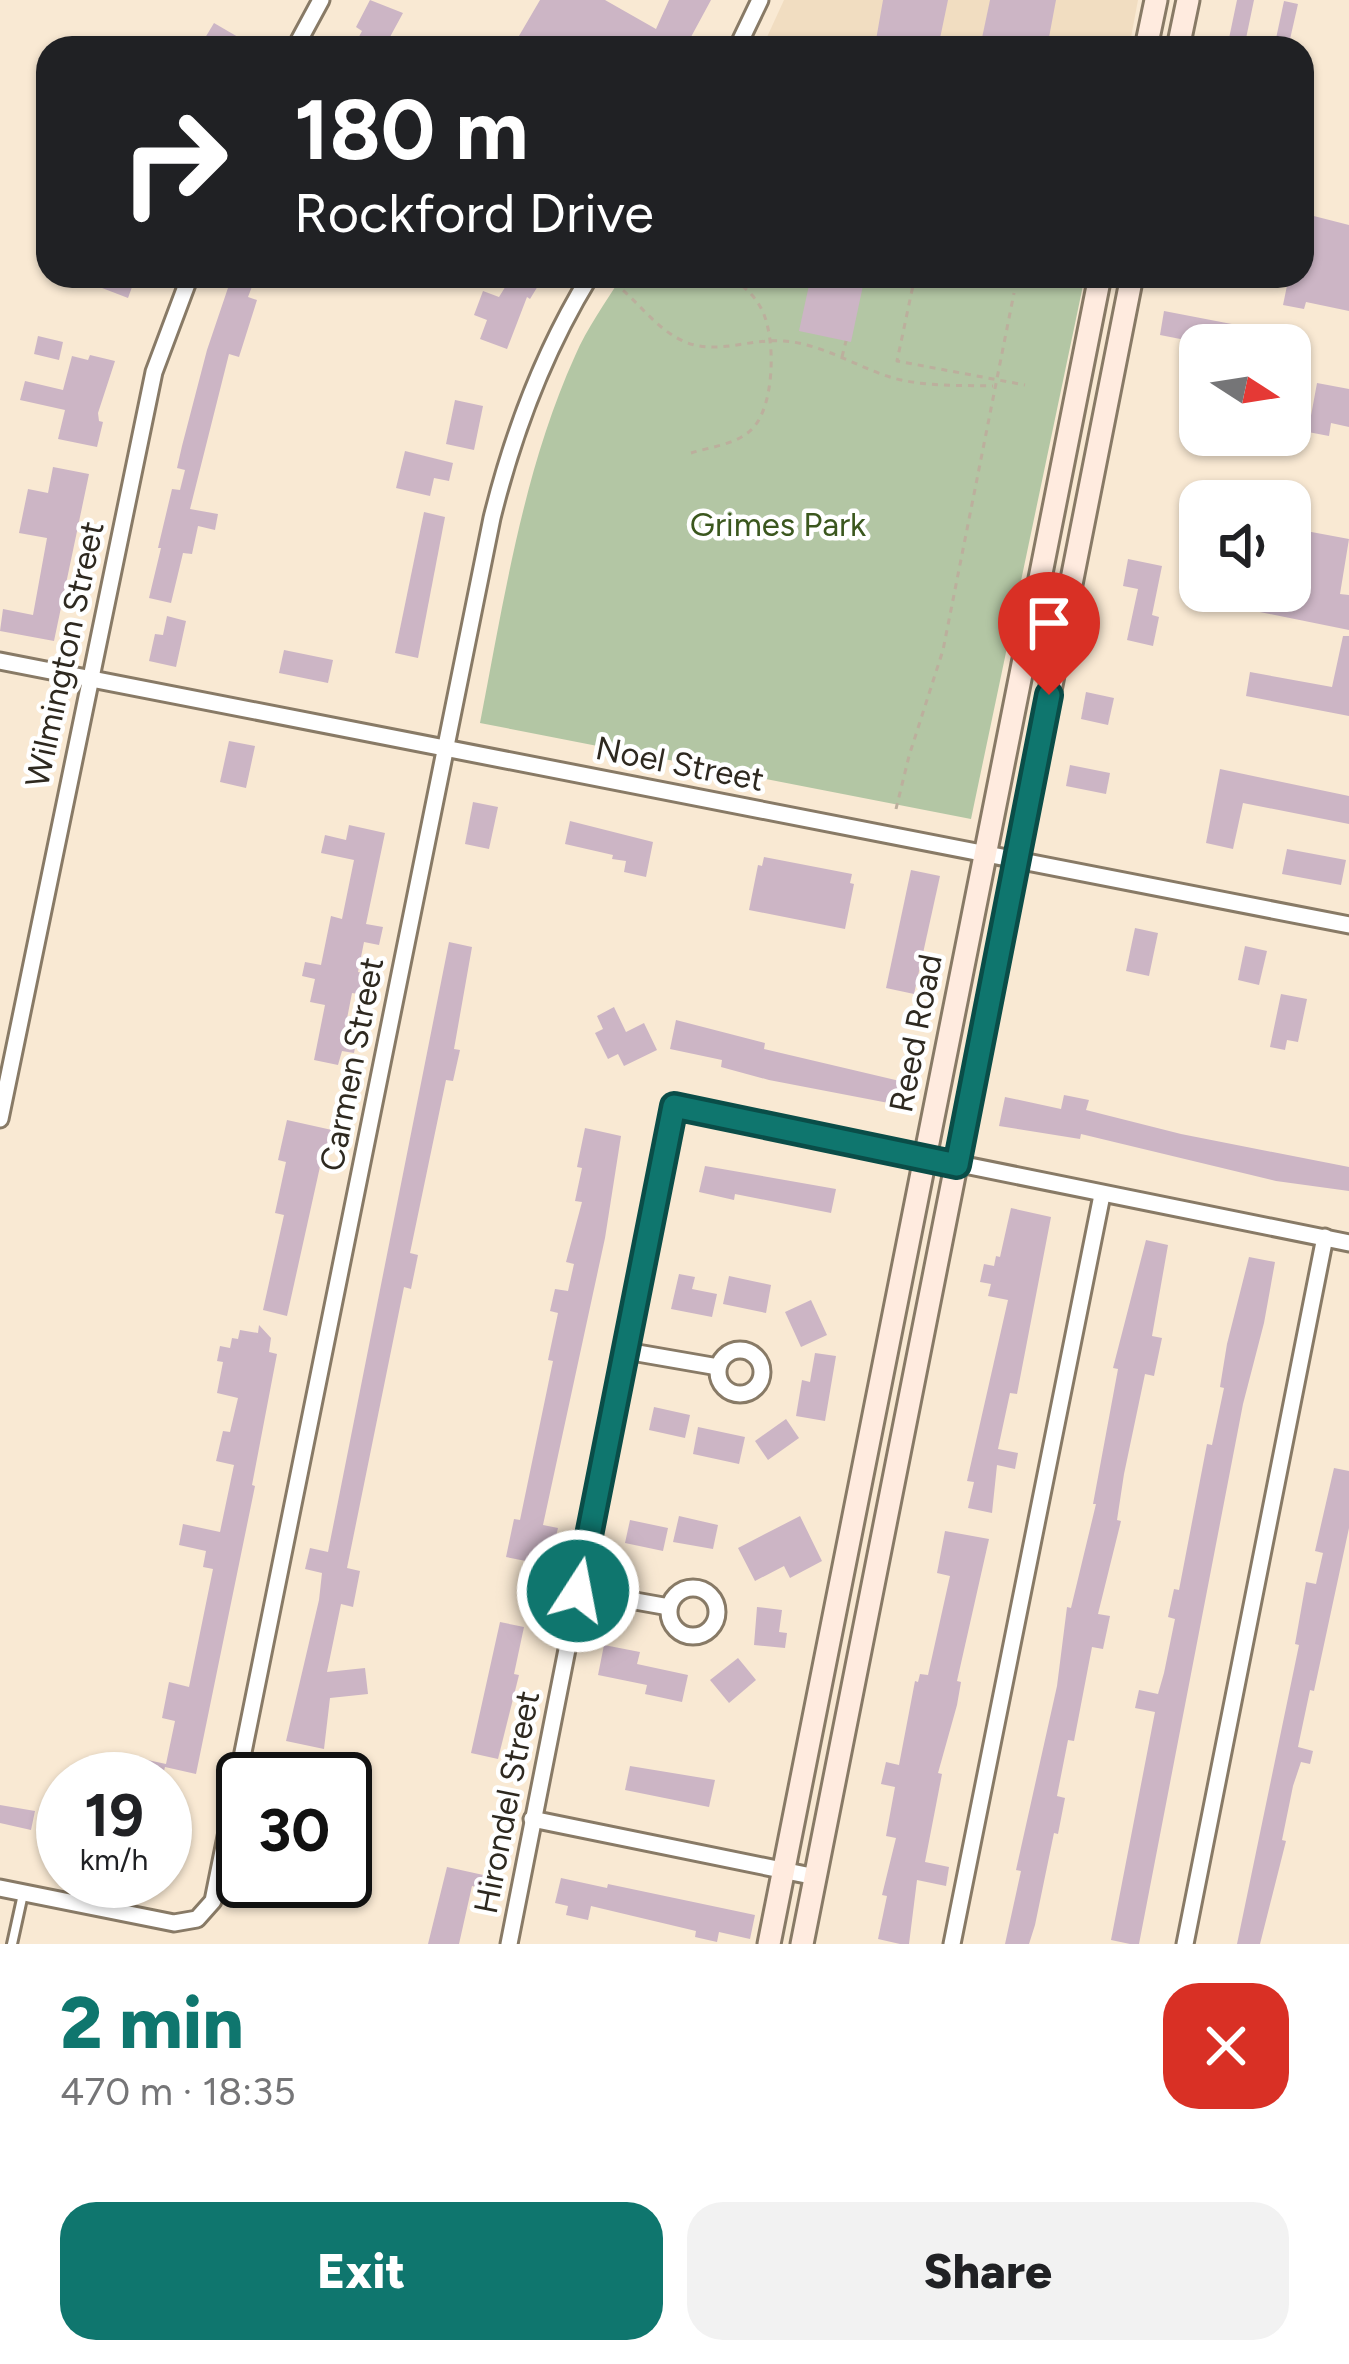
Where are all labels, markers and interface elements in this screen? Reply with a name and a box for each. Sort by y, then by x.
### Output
text: 180 m [294,79,529,180]
icon: right [96,84,252,240]
text: Rockford Drive [294,181,654,246]
north arrow [1179,324,1311,456]
map controls [1179,324,1311,612]
button: sound [1179,480,1311,612]
park label: Grimes Park [690,505,866,544]
street label: Wilmington Street [17,518,112,791]
pin [998,572,1100,695]
icon: arrive [1016,590,1082,656]
street label: Noel Street [592,728,767,799]
street label: Reed Road [881,951,950,1115]
street label: Carmen Street [312,954,391,1174]
position arrow [515,1528,641,1654]
street label: Hirondel Street [466,1687,547,1917]
speed limit sign: 30 [216,1752,372,1908]
text: 19 [84,1779,144,1851]
text: km/h [80,1841,148,1878]
text: 2 min [60,1980,244,2066]
button: close [1163,1983,1289,2109]
text: 470 m · 18:35 [60,2068,296,2115]
button: Exit [60,2202,663,2340]
button: Share [687,2202,1289,2340]

